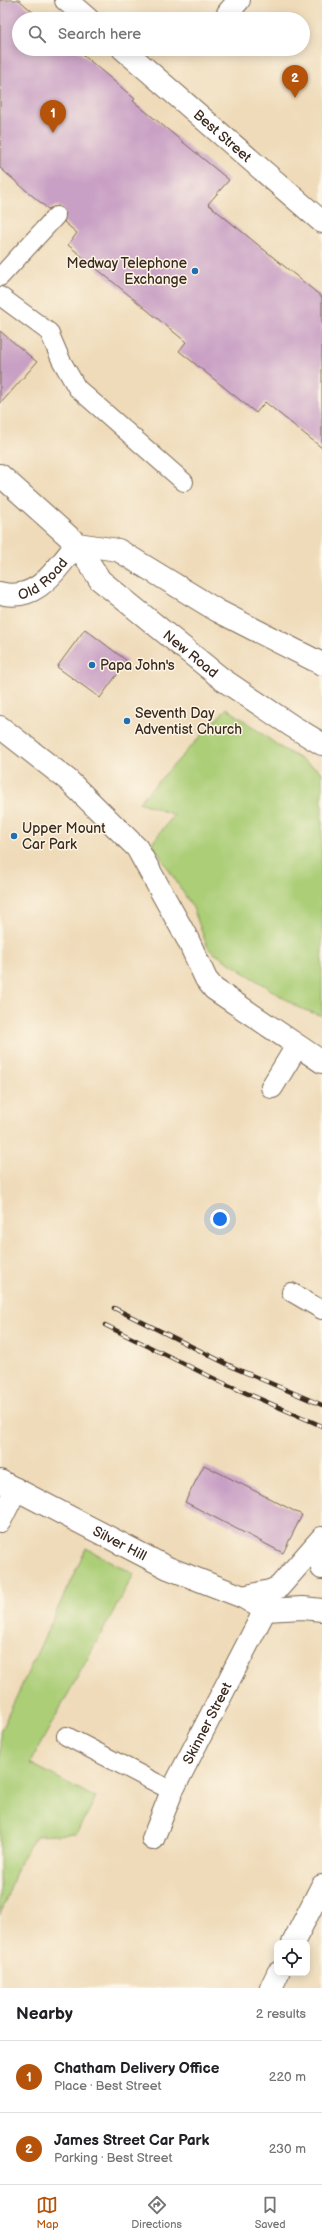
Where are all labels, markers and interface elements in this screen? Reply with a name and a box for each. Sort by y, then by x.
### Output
search box [12,12,310,56]
icon: search [26,23,48,45]
text: Search here [58,25,141,44]
pin: 2 [282,65,308,98]
pin: 1 [40,100,66,133]
street label: Best Street [190,106,255,166]
place label: Medway Telephone Exchange [67,255,187,288]
marker: Medway Telephone Exchange [190,266,200,276]
street label: Old Road [16,555,71,604]
street label: New Road [159,627,221,681]
place label: Papa John's [100,657,175,674]
marker: Papa John's [87,660,97,670]
place label: Seventh Day Adventist Church [135,705,242,738]
marker: Seventh Day Adventist Church [122,716,132,726]
place label: Upper Mount Car Park [22,820,106,853]
marker: Upper Mount Car Park [9,831,19,841]
your location [210,1209,230,1229]
street label: Silver Hill [90,1523,149,1564]
street label: Skinner Street [179,1679,236,1767]
map controls [274,1940,310,1976]
button: locate [274,1940,310,1976]
text: Nearby [16,2004,73,2024]
text: 2 results [256,2006,306,2022]
text: Chatham Delivery Office [54,2059,219,2078]
text: 1 [26,2069,32,2085]
text: 220 m [269,2069,306,2085]
text: Place · Best Street [54,2078,161,2094]
text: James Street Car Park [54,2131,209,2150]
text: 2 [25,2141,33,2157]
text: 230 m [269,2141,306,2157]
text: Parking · Best Street [54,2150,172,2166]
tab: Map [36,2194,59,2231]
tab: Directions [131,2194,182,2231]
tab: Saved [255,2194,286,2231]

